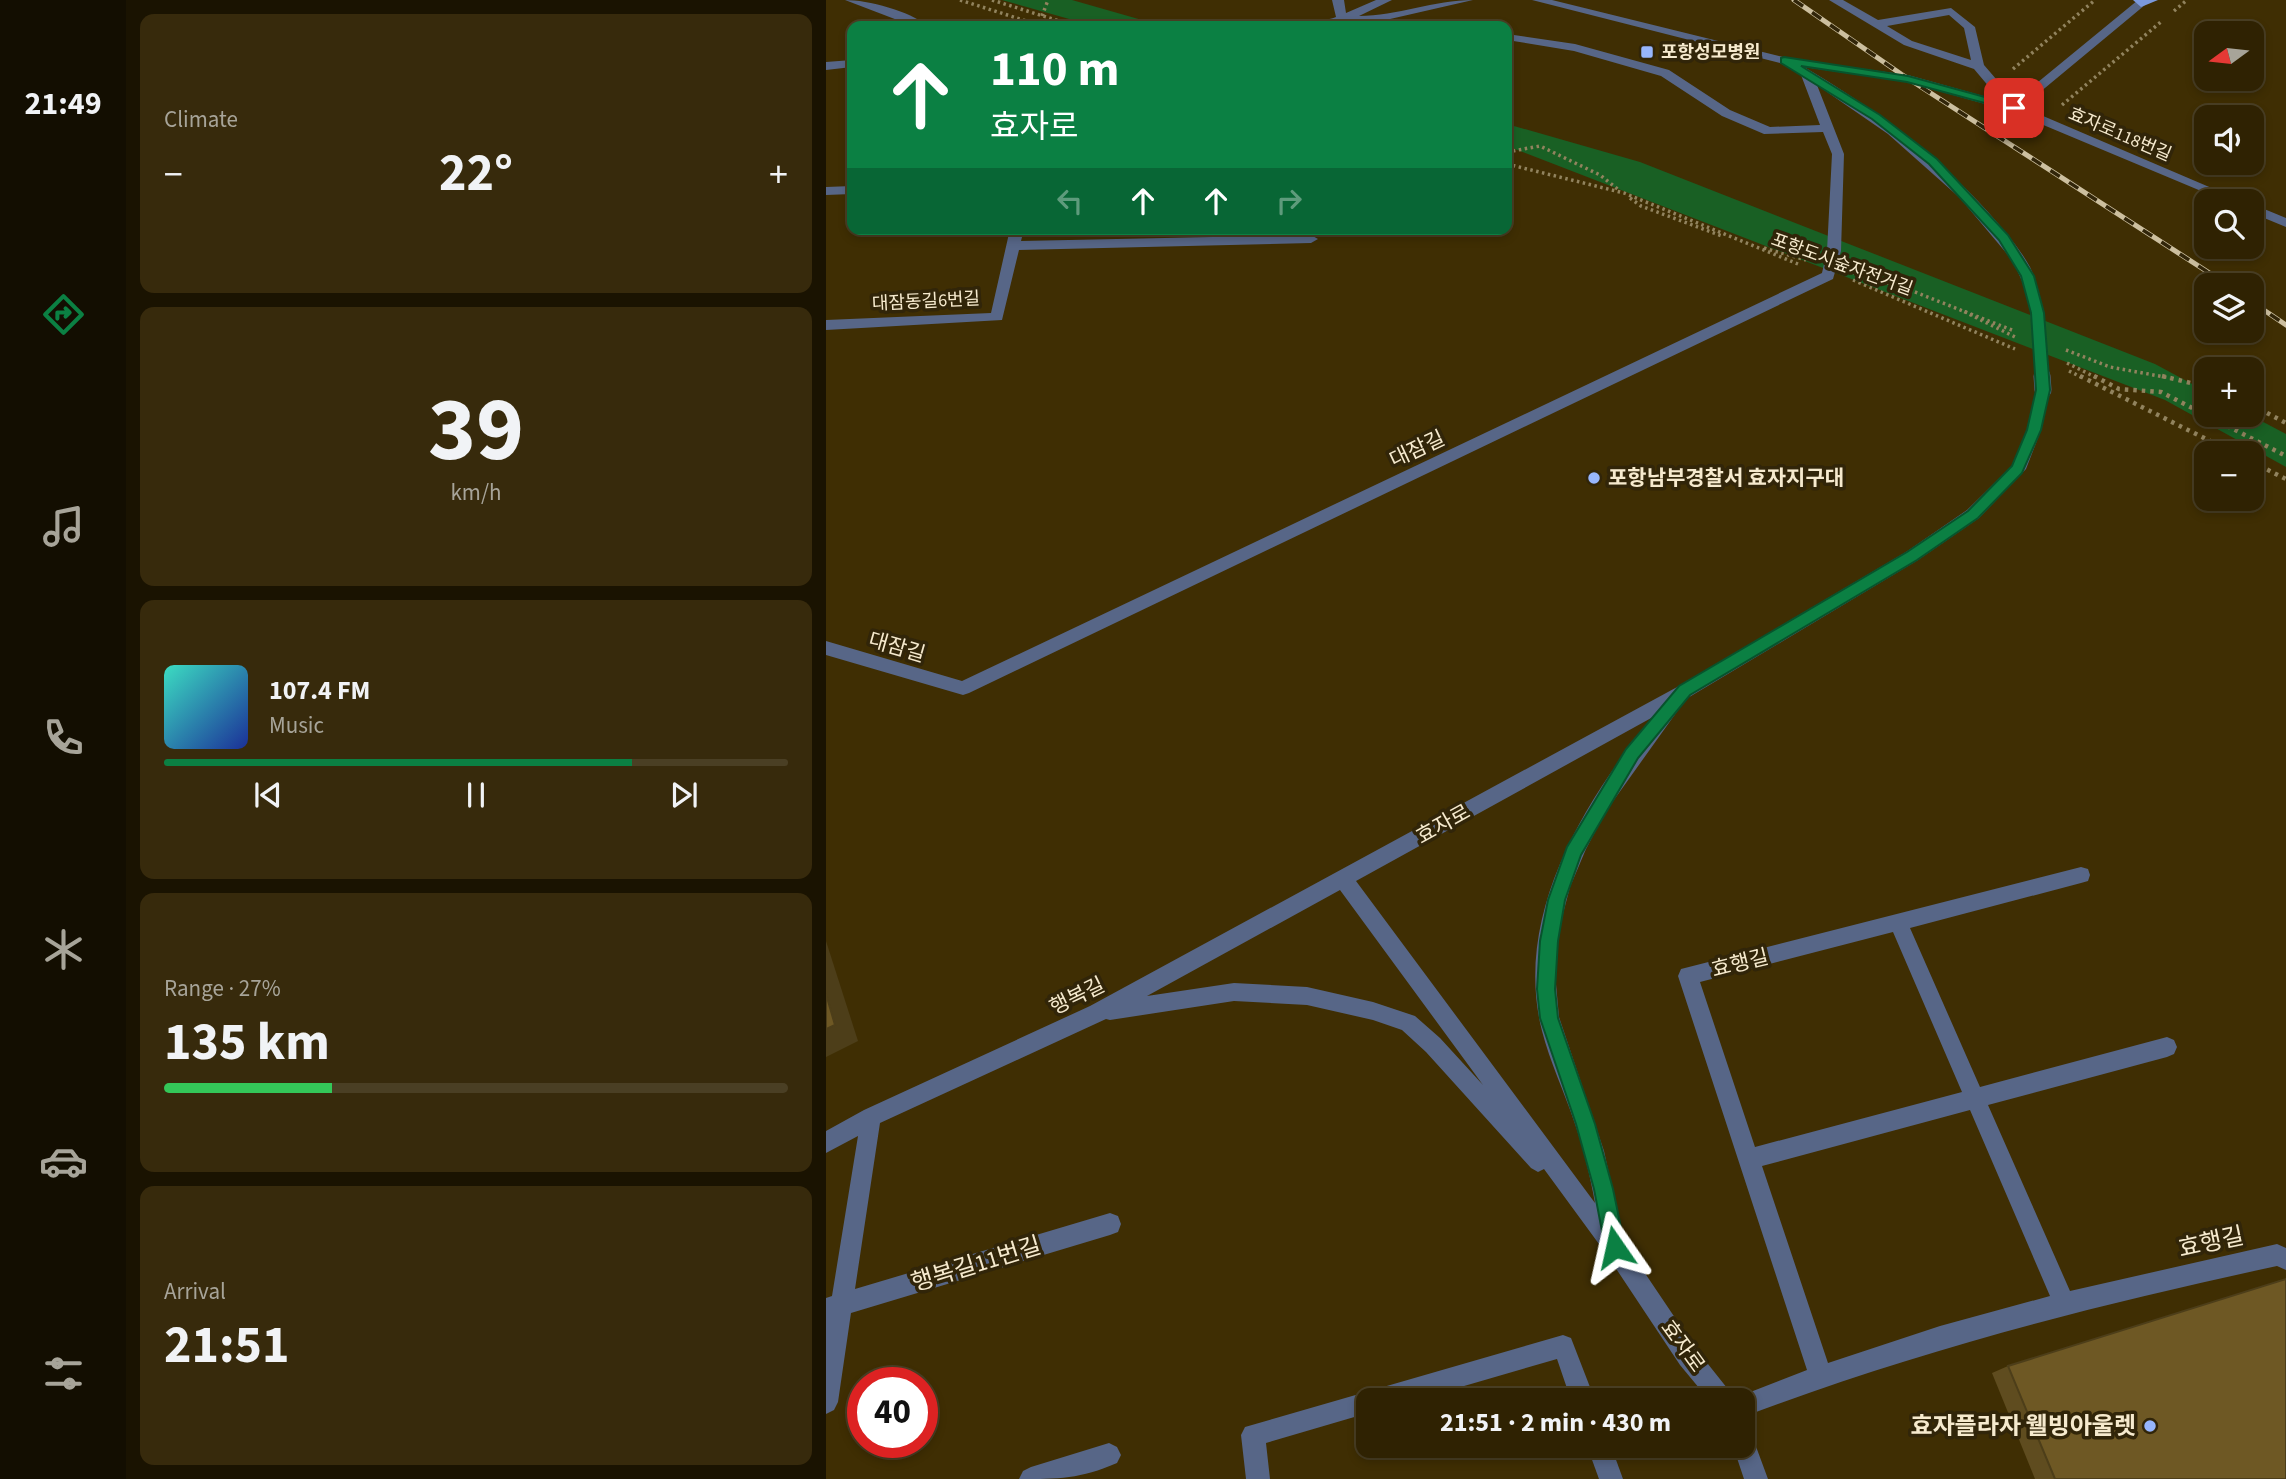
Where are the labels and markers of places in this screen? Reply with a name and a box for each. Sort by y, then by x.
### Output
place label: 포항성모병원 [1661,40,1760,65]
marker: 포항성모병원 [1639,44,1655,60]
pin [1984,78,2044,138]
place label: 포항남부경찰서 효자지구대 [1608,463,1844,493]
marker: 포항남부경찰서 효자지구대 [1586,470,1602,486]
place label: 효자플라자 웰빙아울렛 [1910,1409,2136,1444]
marker: 효자플라자 웰빙아울렛 [2142,1418,2158,1434]

